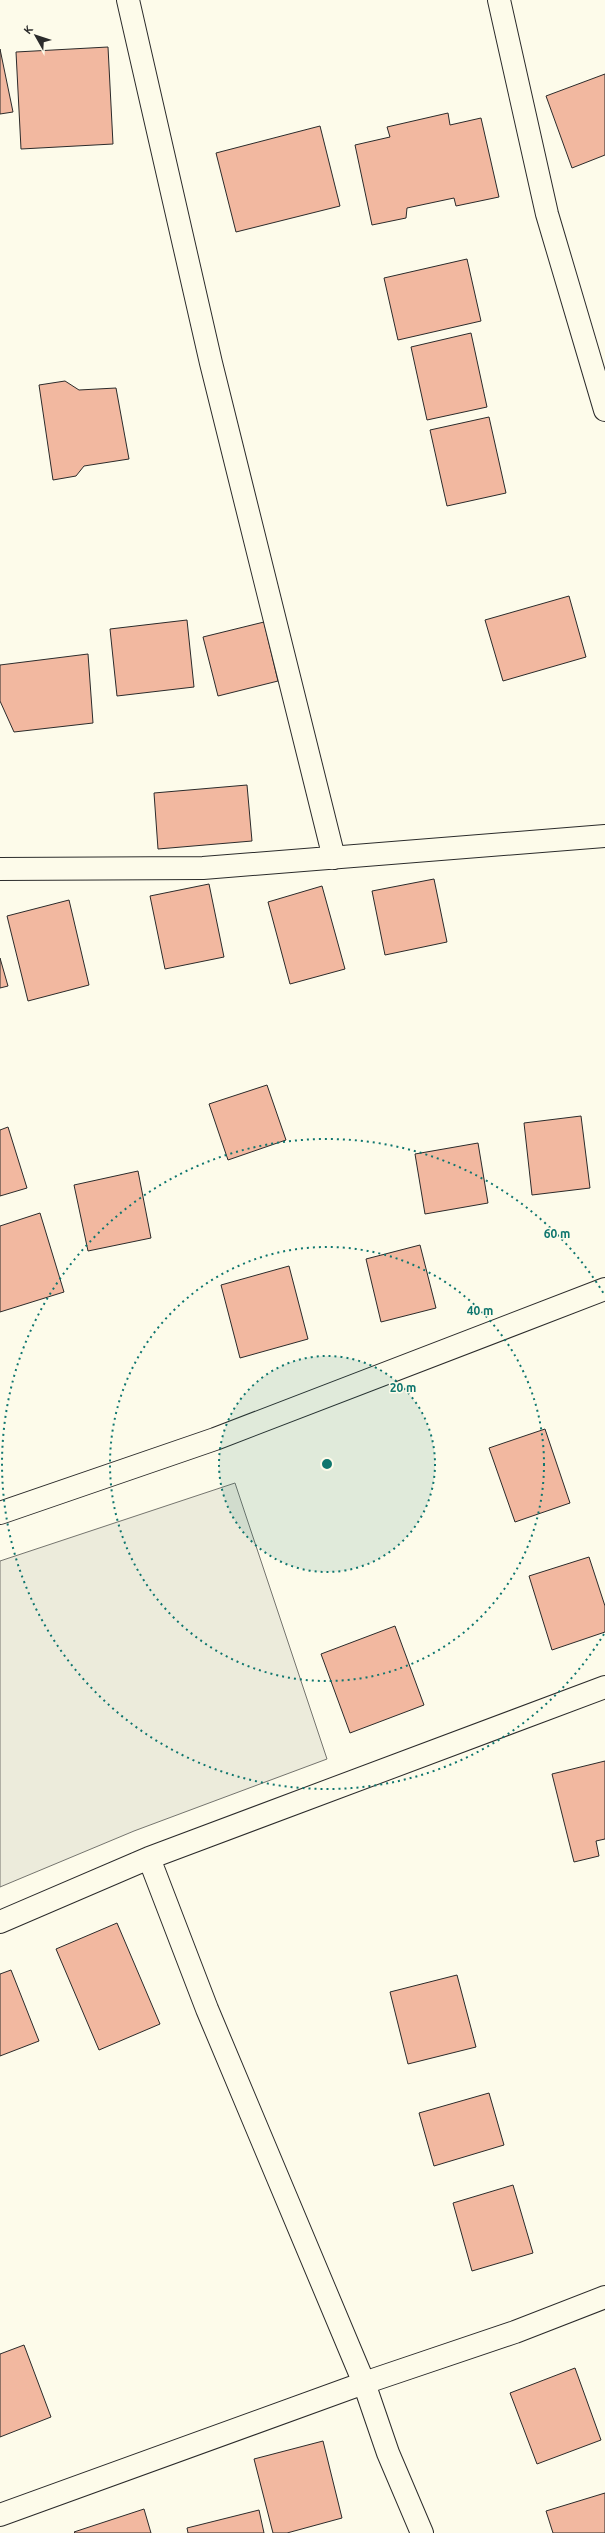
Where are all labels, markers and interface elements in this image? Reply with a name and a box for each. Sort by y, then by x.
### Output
north arrow [16,16,56,56]
text: K [21,23,36,36]
text: 60 m [544,1227,570,1240]
text: 40 m [467,1304,493,1317]
text: 20 m [390,1381,416,1394]
centre of rings [320,1457,334,1471]

